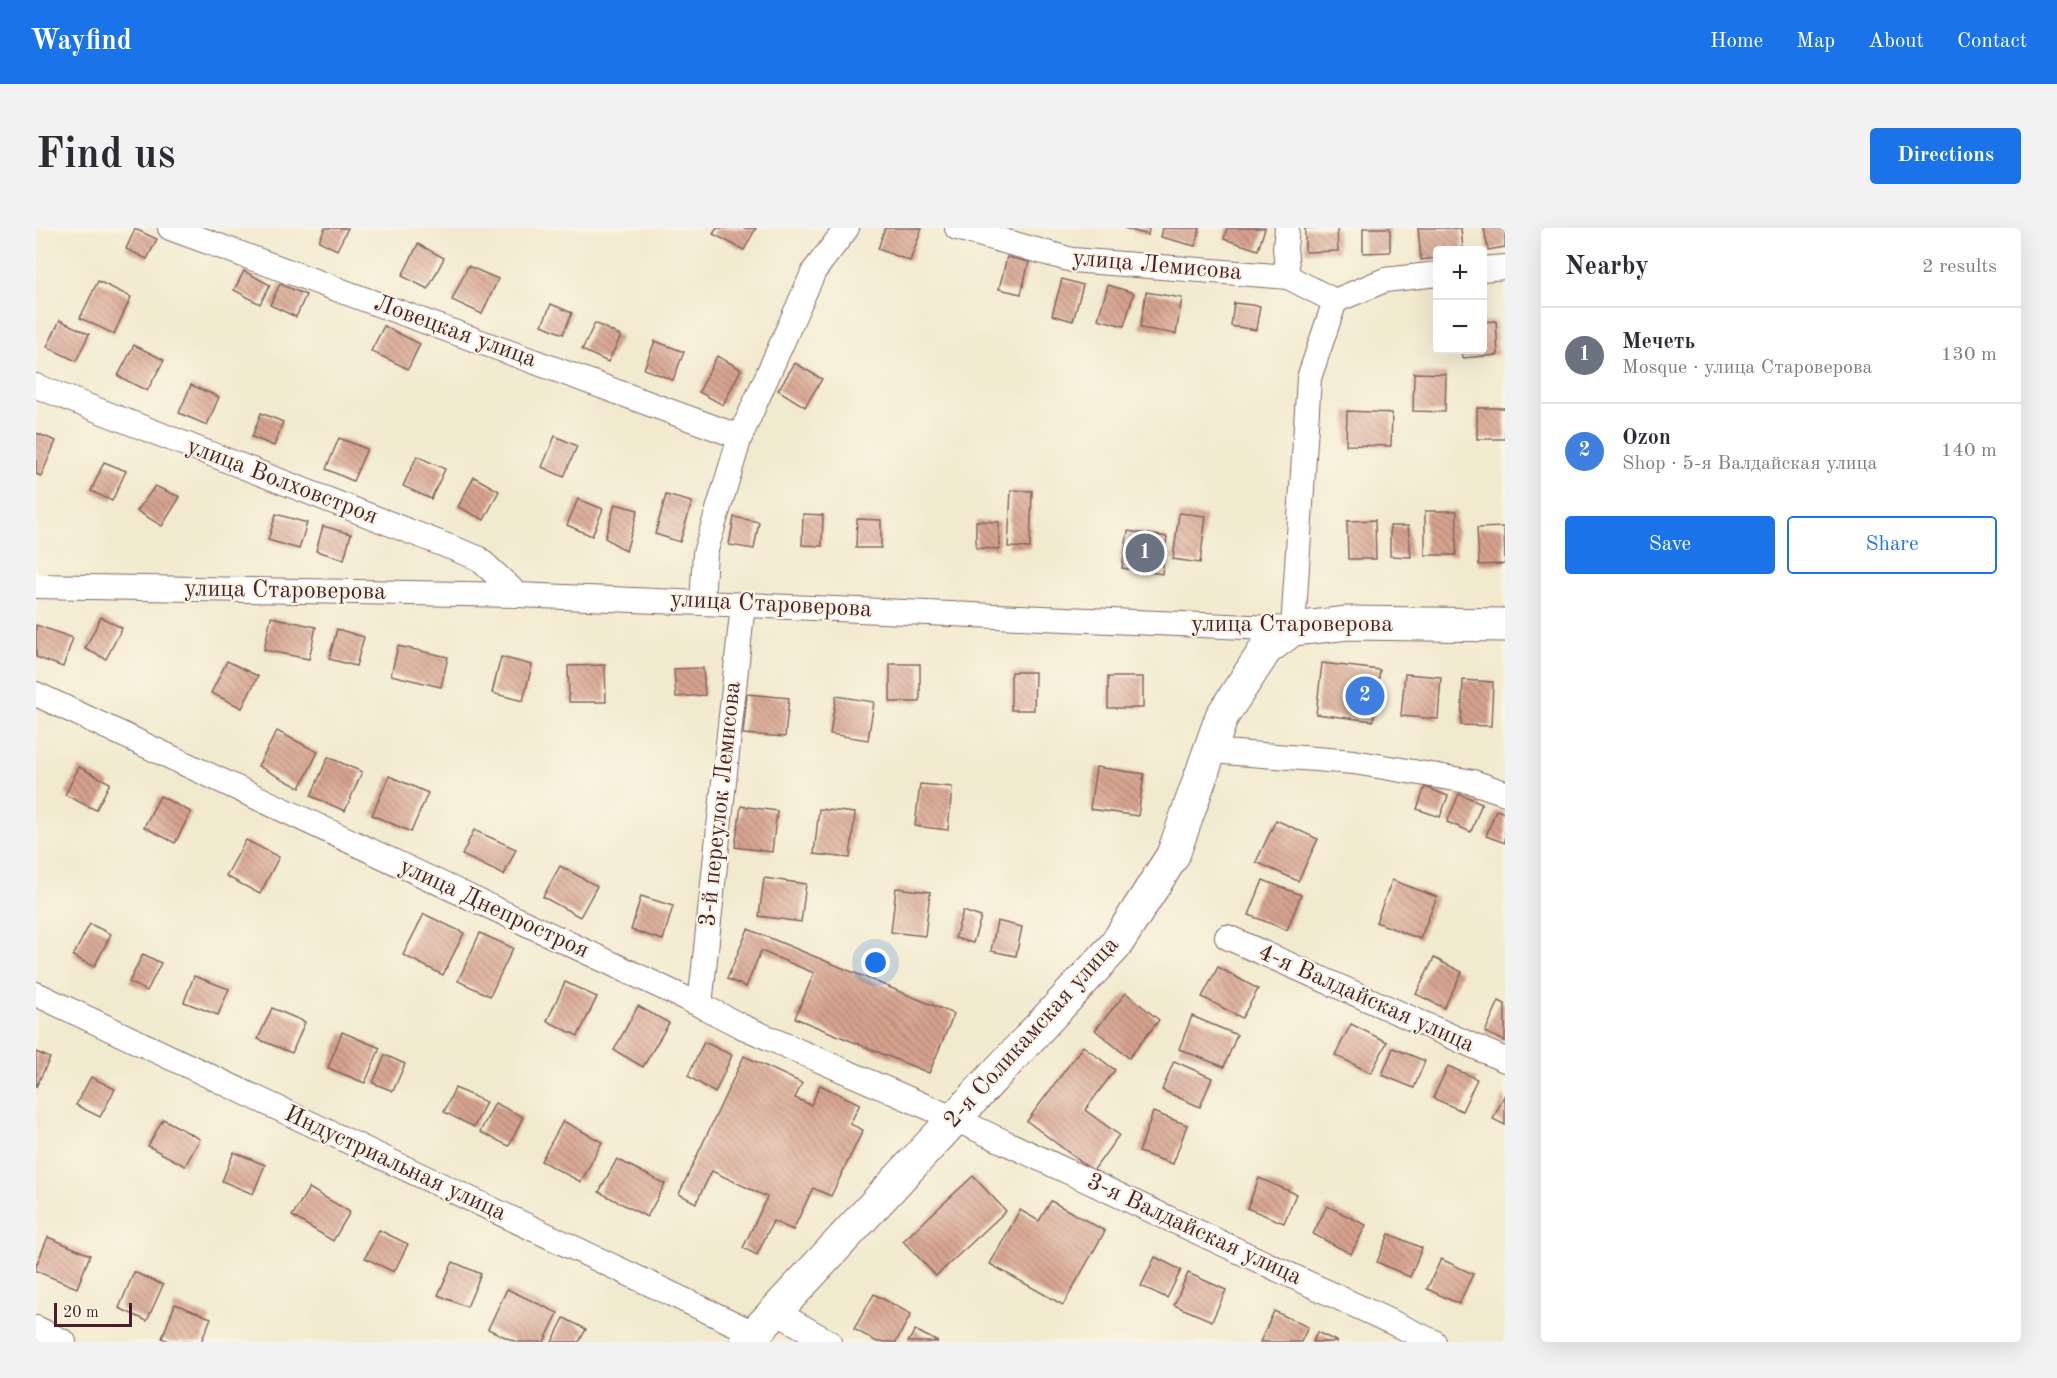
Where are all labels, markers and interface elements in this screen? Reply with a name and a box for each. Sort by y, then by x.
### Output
text: Wayfind [30,28,132,56]
text: Home [1710,31,1763,52]
text: Map [1796,31,1835,52]
text: About [1868,31,1924,52]
text: Contact [1957,31,2027,52]
button: Directions [1870,128,2021,184]
text: Find us [36,135,175,177]
map controls [1433,246,1487,354]
button: + [1433,246,1487,300]
street label: улица Лемисова [1071,247,1243,285]
text: Nearby [1565,254,1649,280]
text: 2 results [1922,257,1997,277]
street label: Ловецкая улица [371,292,539,373]
button: − [1433,300,1487,354]
text: Мечеть [1622,331,1695,353]
text: 1 [1579,345,1590,365]
text: 130 m [1941,345,1997,365]
text: Mosque · улица Староверова [1622,358,1872,378]
text: Ozon [1622,427,1671,449]
street label: улица Волховстроя [183,434,381,530]
text: 2 [1579,441,1590,461]
text: 140 m [1941,441,1997,461]
text: Shop · 5-я Валдайская улица [1622,454,1877,474]
button: Save [1565,516,1775,574]
button: Share [1787,516,1997,574]
pin: 1 [1126,530,1164,576]
street label: улица Староверова [184,577,386,605]
street label: улица Староверова [670,588,873,622]
street label: улица Староверова [1191,613,1393,637]
pin: 2 [1346,674,1384,718]
street label: 3-й переулок Лемисова [696,680,746,928]
street label: улица Днепростроя [396,855,592,963]
street label: 2-я Соликамская улица [940,933,1124,1133]
street label: 4-я Валдайская улица [1254,940,1478,1058]
your location [861,948,890,977]
street label: Индустриальная улица [280,1102,510,1226]
street label: 3-я Валдайская улица [1083,1170,1305,1290]
scale bar [54,1300,132,1328]
text: 20 m [63,1305,99,1321]

